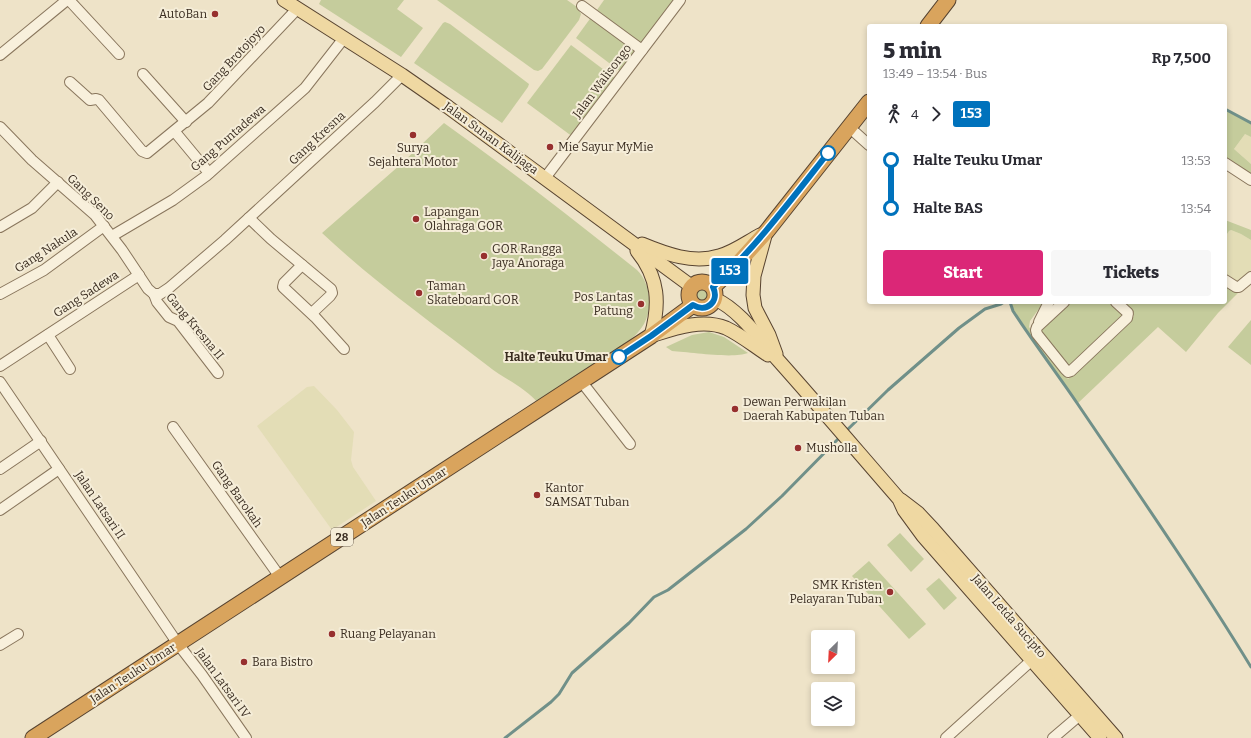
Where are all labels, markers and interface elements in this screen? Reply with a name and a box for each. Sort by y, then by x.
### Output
place label: AutoBan [159,7,207,21]
marker: AutoBan [210,9,220,19]
street label: Gang Brotojoyo [200,22,268,94]
text: 5 min [883,37,941,64]
street label: Jalan Walisongo [569,41,634,121]
text: Rp 7,500 [1152,49,1211,67]
text: 13:49 – 13:54 · Bus [883,66,987,81]
street label: Jalan Sunan Kalijaga [440,98,541,177]
street label: Gang Puntadewa [188,102,268,174]
icon: walk [883,103,905,125]
icon: forward [925,103,947,125]
text: 153 [961,105,982,122]
text: 4 [911,107,919,122]
street label: Gang Kresna [286,108,348,168]
marker: Surya Sejahtera Motor [408,130,418,140]
place label: Mie Sayur MyMie [558,140,653,154]
place label: Surya Sejahtera Motor [368,141,458,169]
marker: Mie Sayur MyMie [545,142,555,152]
unlabelled marker [820,145,836,161]
text: Halte Teuku Umar [913,151,1042,169]
text: 13:53 [1182,153,1211,168]
street label: Gang Seno [65,171,118,223]
text: Halte BAS [913,199,983,217]
text: 13:54 [1181,201,1211,216]
place label: Lapangan Olahraga GOR [424,205,503,233]
marker: Lapangan Olahraga GOR [411,214,421,224]
street label: Gang Nakula [12,224,80,275]
place label: GOR Rangga Jaya Anoraga [491,242,565,270]
button: Start [883,250,1043,296]
button: Tickets [1051,250,1211,296]
marker: GOR Rangga Jaya Anoraga [479,251,489,261]
line badge: 153 [707,258,753,284]
text: 153 [719,262,741,279]
street label: Gang Sadewa [51,268,122,320]
place label: Taman Skateboard GOR [427,279,519,307]
marker: Taman Skateboard GOR [414,288,424,298]
street label: Gang Kresna II [163,290,227,362]
place label: Pos Lantas Patung [574,290,633,318]
marker: Pos Lantas Patung [636,299,646,309]
marker: Halte Teuku Umar [611,349,627,365]
place label: Halte Teuku Umar [504,350,608,364]
place label: Dewan Perwakilan Daerah Kabupaten Tuban [743,395,885,423]
marker: Dewan Perwakilan Daerah Kabupaten Tuban [730,404,740,414]
place label: Musholla [806,441,858,455]
marker: Musholla [793,443,803,453]
street label: Gang Barokah [209,458,266,531]
street label: Jalan Teuku Umar [358,464,450,530]
street label: Jalan Latsari II [71,467,128,542]
place label: Kantor SAMSAT Tuban [545,481,630,509]
marker: Kantor SAMSAT Tuban [532,490,542,500]
road number: 28 [331,528,353,546]
street label: Jalan Letda Sucipto [968,571,1049,660]
place label: SMK Kristen Pelayaran Tuban [789,578,882,606]
marker: SMK Kristen Pelayaran Tuban [885,587,895,597]
place label: Ruang Pelayanan [340,627,436,641]
marker: Ruang Pelayanan [327,629,337,639]
north arrow [811,630,855,674]
map controls [811,630,855,726]
street label: Jalan Teuku Umar [87,640,179,706]
street label: Jalan Latsari IV [192,644,253,721]
place label: Bara Bistro [252,655,313,669]
marker: Bara Bistro [239,657,249,667]
button: layers [811,682,855,726]

